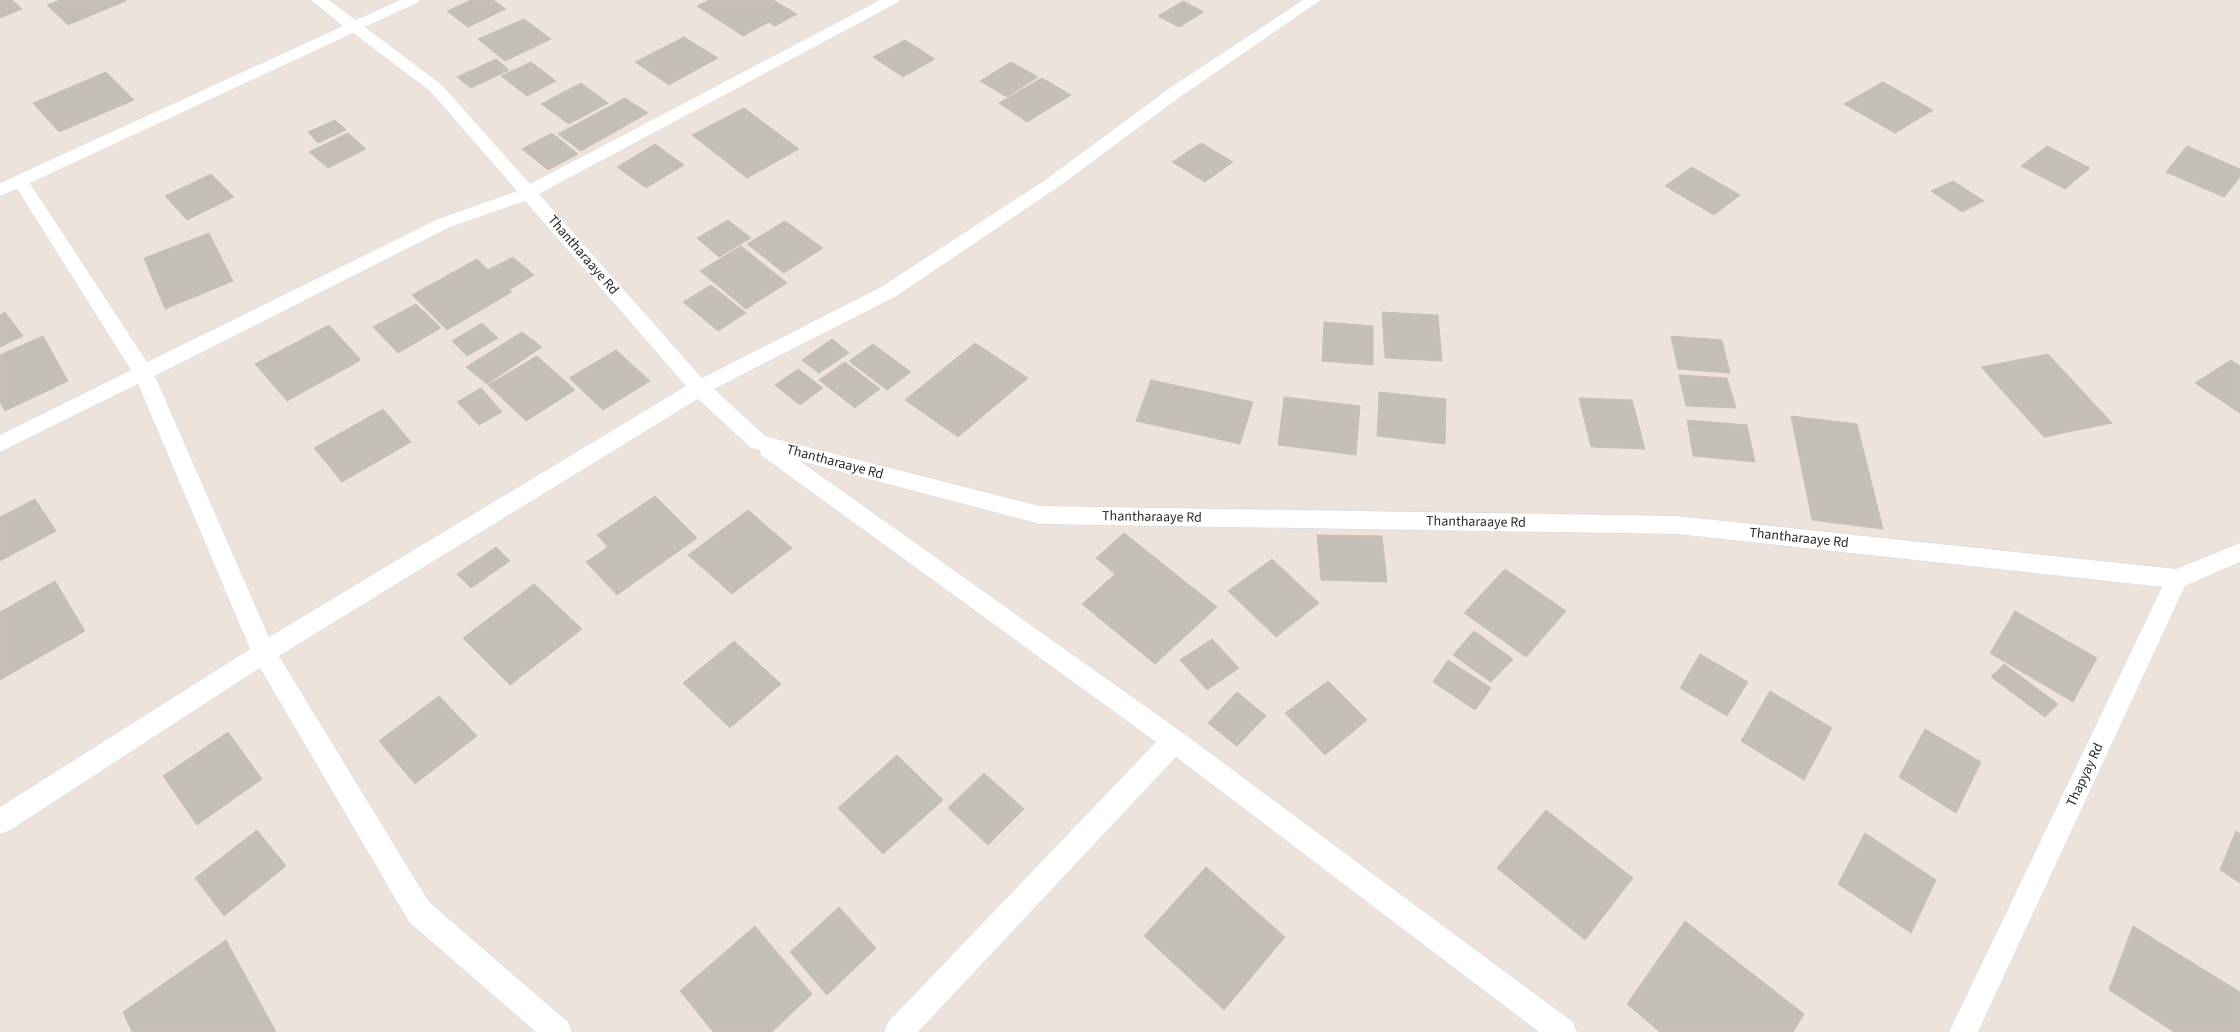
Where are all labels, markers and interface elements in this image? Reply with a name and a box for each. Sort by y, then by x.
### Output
street label: Thantharaaye Rd [543,211,623,299]
street label: Thantharaaye Rd [784,439,886,485]
street label: Thantharaaye Rd [1102,506,1202,528]
street label: Thantharaaye Rd [1426,511,1526,533]
street label: Thantharaaye Rd [1748,523,1850,553]
street label: Thapyay Rd [2062,740,2108,810]

